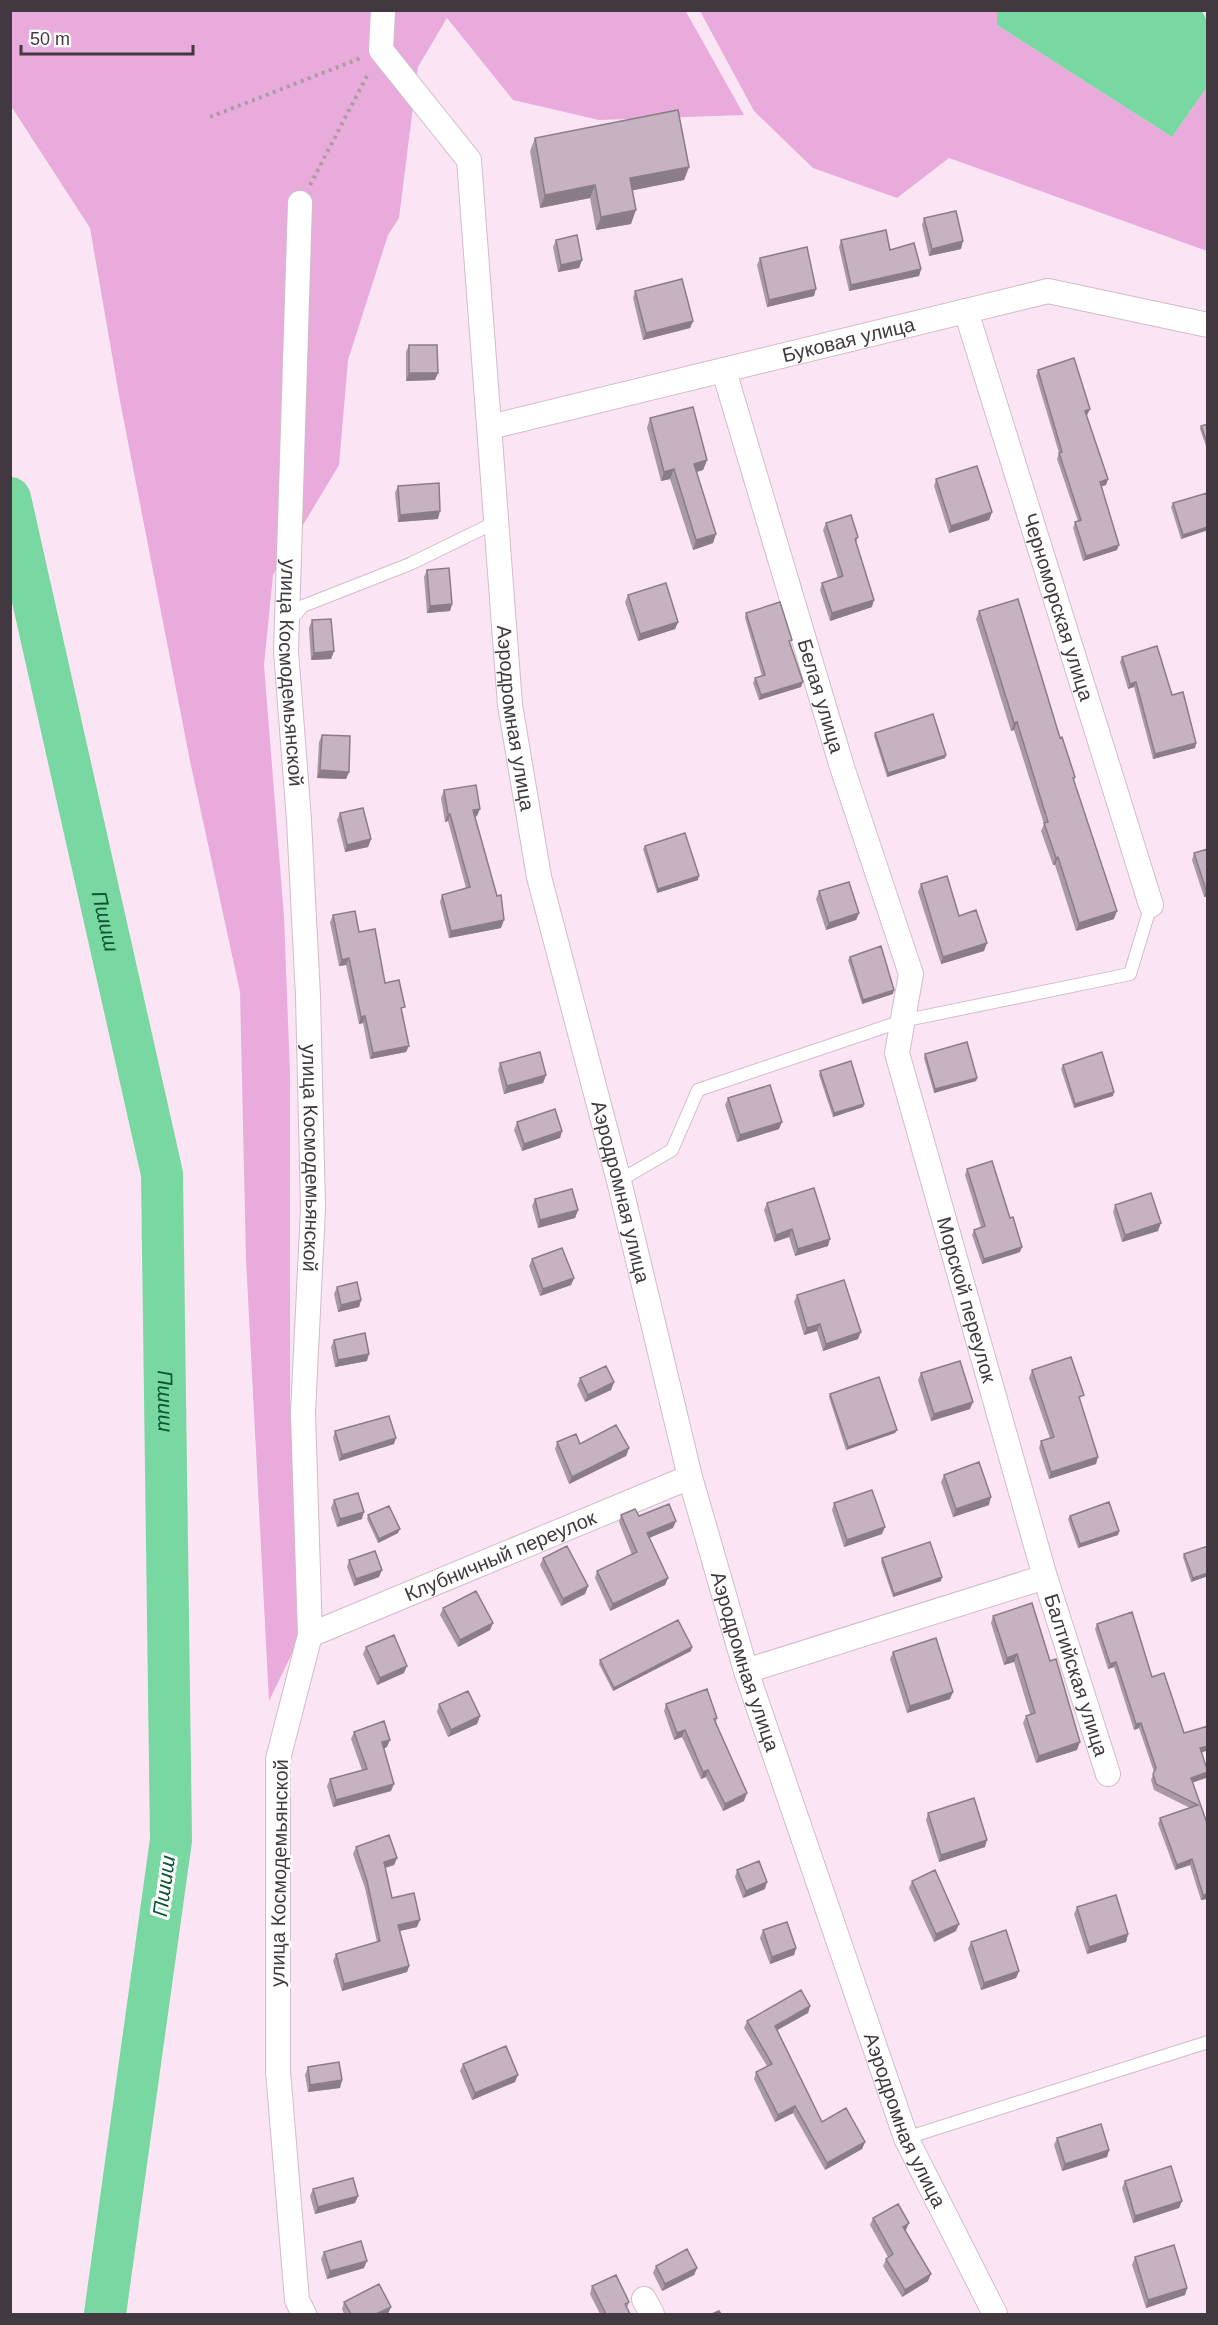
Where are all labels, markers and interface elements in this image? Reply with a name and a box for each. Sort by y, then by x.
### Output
scale bar [21,18,194,56]
text: 50 m [30,29,70,49]
street label: Буковая улица [780,313,918,366]
street label: Черноморская улица [1019,510,1098,704]
street label: улица Космодемьянской [275,559,307,787]
street label: Аэродромная улица [493,624,539,813]
street label: Белая улица [793,636,848,756]
water label: Пшиш [88,889,124,955]
street label: улица Космодемьянской [298,1044,324,1272]
street label: Аэродромная улица [587,1098,654,1286]
street label: Морской переулок [933,1214,1001,1385]
water label: Пшиш [154,1370,177,1433]
street label: Клубничный переулок [401,1506,599,1605]
street label: Аэродромная улица [707,1569,784,1755]
street label: Балтийская улица [1040,1591,1113,1760]
street label: улица Космодемьянской [266,1759,292,1987]
water label: Пшиш [148,1853,179,1918]
street label: Аэродромная улица [860,2030,951,2212]

